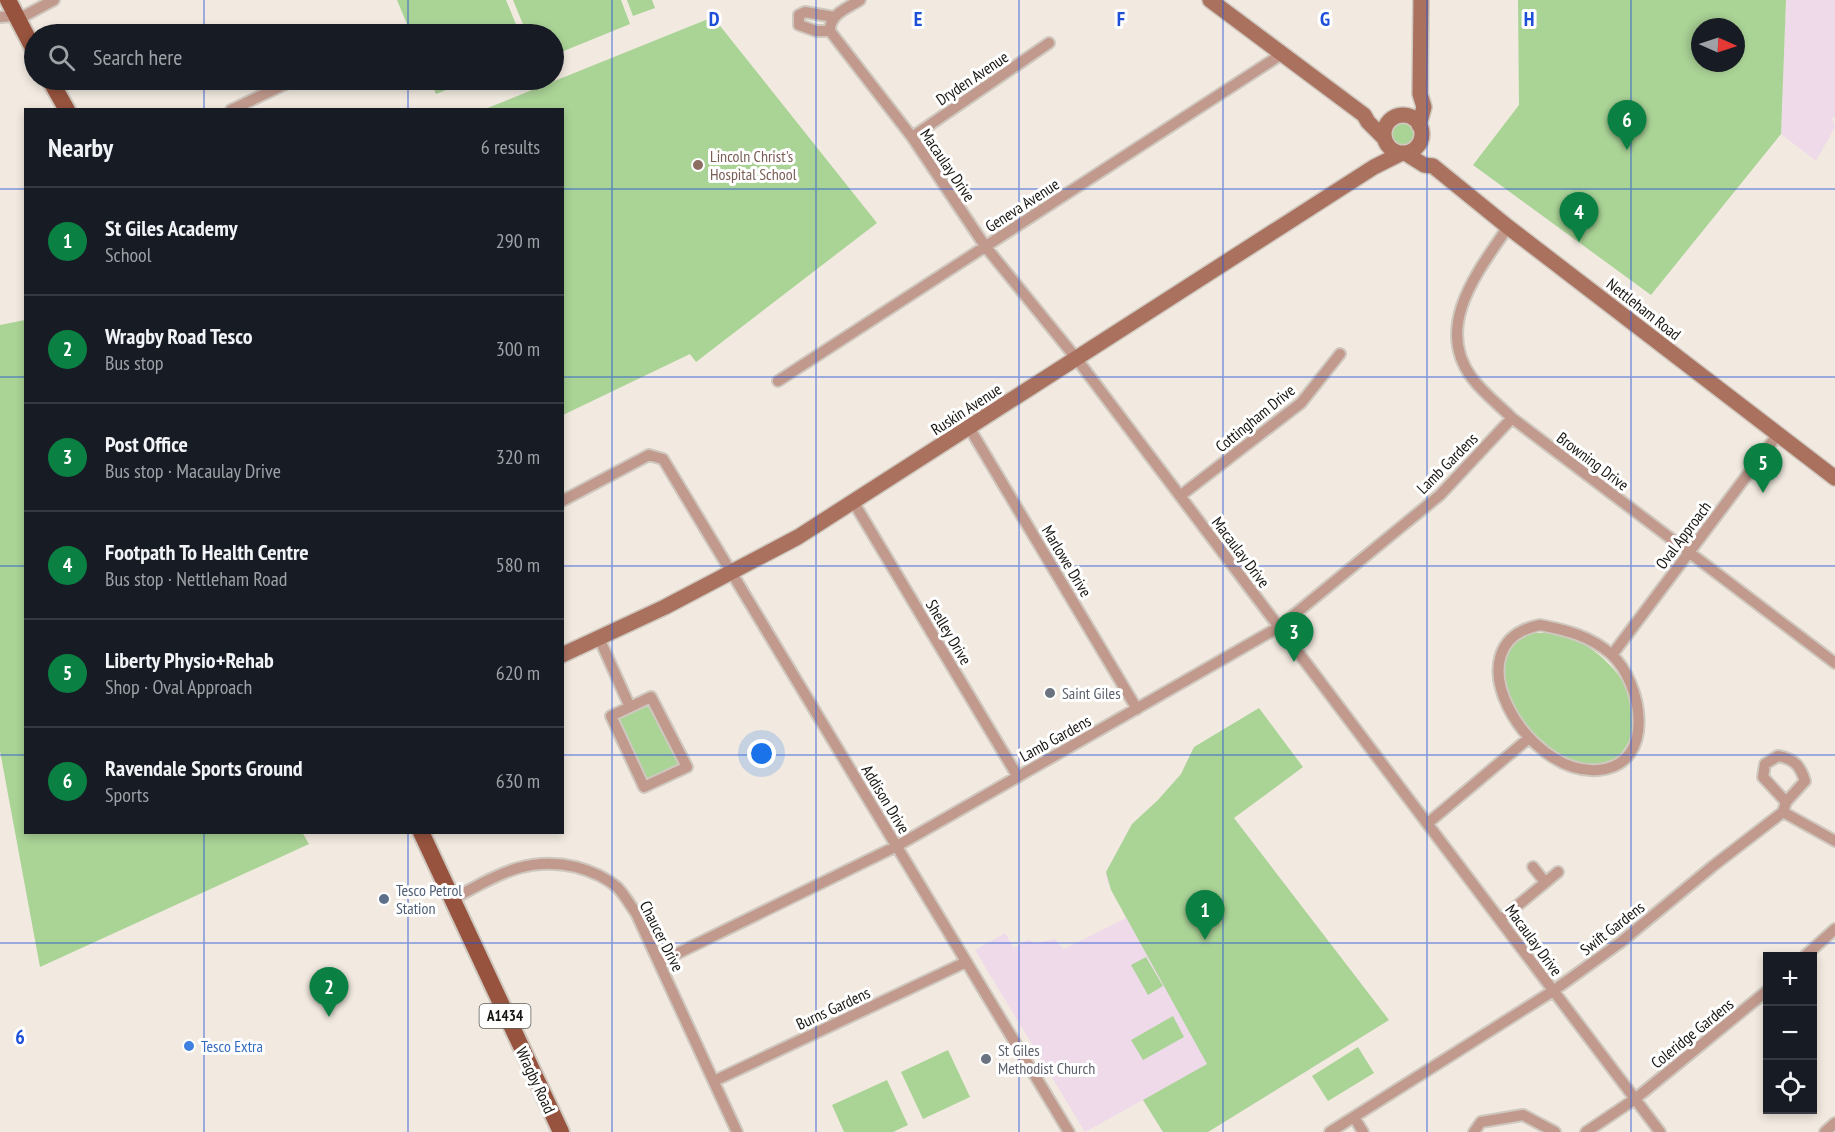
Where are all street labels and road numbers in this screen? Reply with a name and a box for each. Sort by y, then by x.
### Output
street label: Dryden Avenue [932,47,1012,109]
street label: Macaulay Drive [916,125,980,205]
street label: Geneva Avenue [981,174,1063,236]
street label: Nettleham Road [1603,274,1685,344]
street label: Ruskin Avenue [927,379,1005,439]
street label: Cottingham Drive [1211,380,1299,456]
street label: Browning Drive [1553,427,1633,495]
street label: Lamb Gardens [1412,428,1482,498]
street label: Oval Approach [1651,497,1715,573]
street label: Macaulay Drive [1208,513,1274,591]
street label: Marlowe Drive [1038,522,1096,600]
street label: Shelley Drive [922,596,976,668]
street label: Lamb Gardens [1016,710,1094,766]
street label: Addison Drive [858,761,914,837]
street label: Chaucer Drive [636,897,688,975]
street label: Swift Gardens [1576,897,1648,959]
street label: Macaulay Drive [1501,900,1567,980]
street label: Burns Gardens [793,982,873,1034]
street label: Coleridge Gardens [1647,994,1737,1072]
road number: A1434 [480,1004,530,1028]
street label: Wragby Road [512,1044,560,1116]

